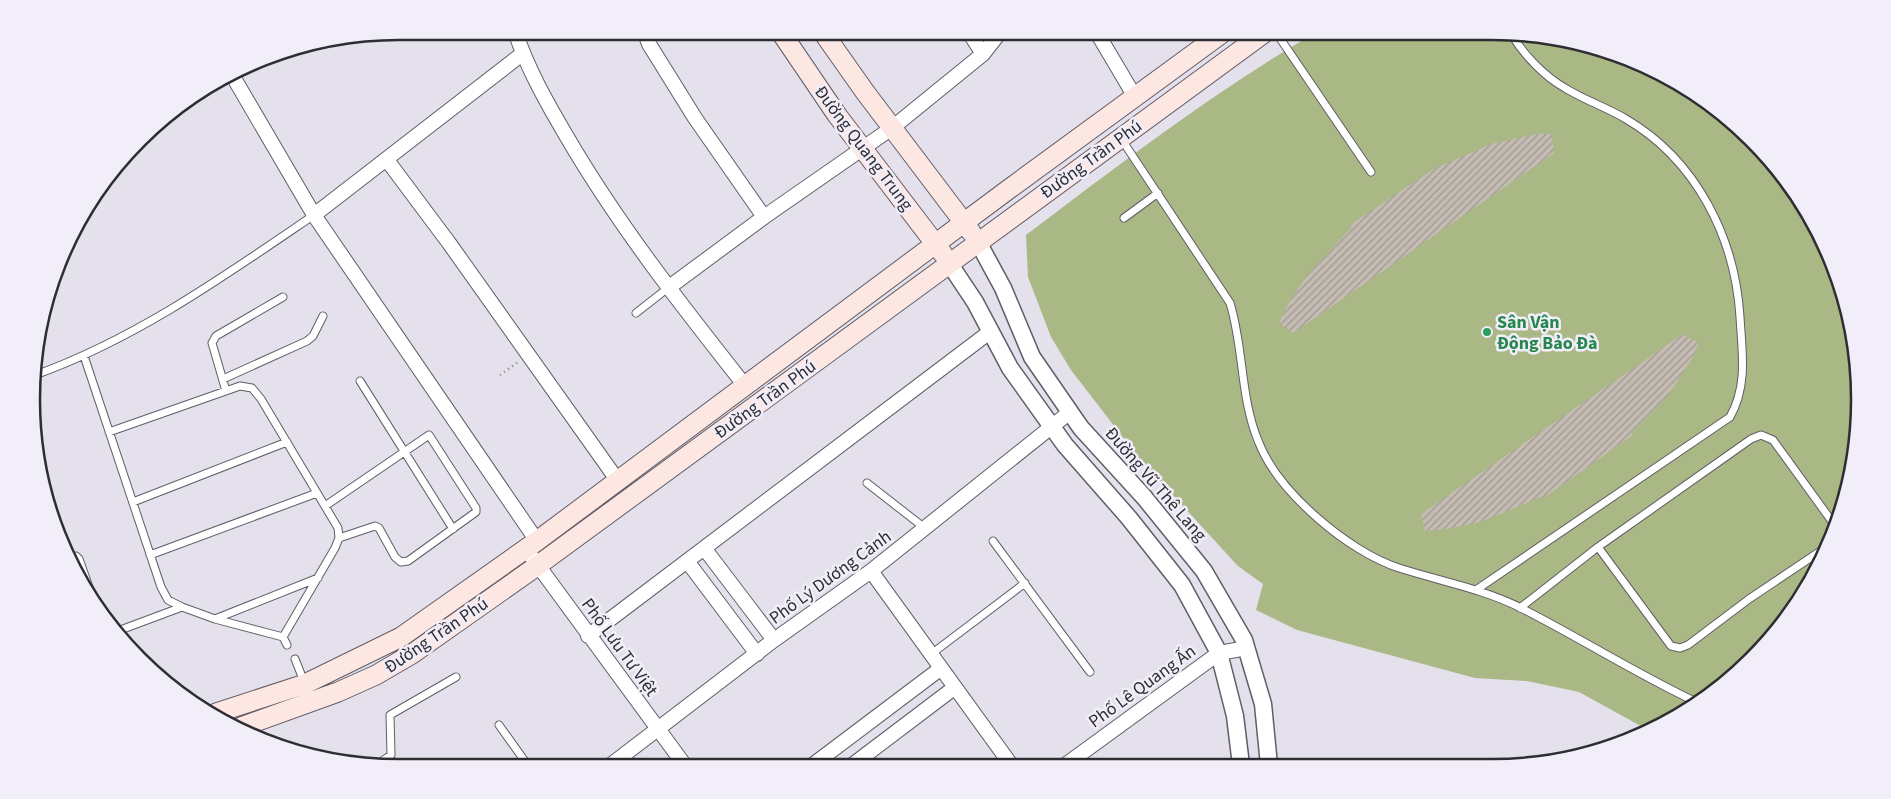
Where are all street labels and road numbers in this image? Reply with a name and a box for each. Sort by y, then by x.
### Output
street label: Đường Quang Trung [808,81,919,216]
street label: Đường Trần Phú [1035,114,1147,205]
street label: Đường Trần Phú [709,354,821,445]
street label: Đường Vũ Thê Lang [1099,422,1212,547]
street label: Phố Lý Dương Cảnh [764,525,897,630]
street label: Đường Trần Phú [379,591,493,679]
street label: Phố Lưu Tư Việt [575,593,664,701]
street label: Phố Lê Quang Ấn [1083,639,1201,734]

